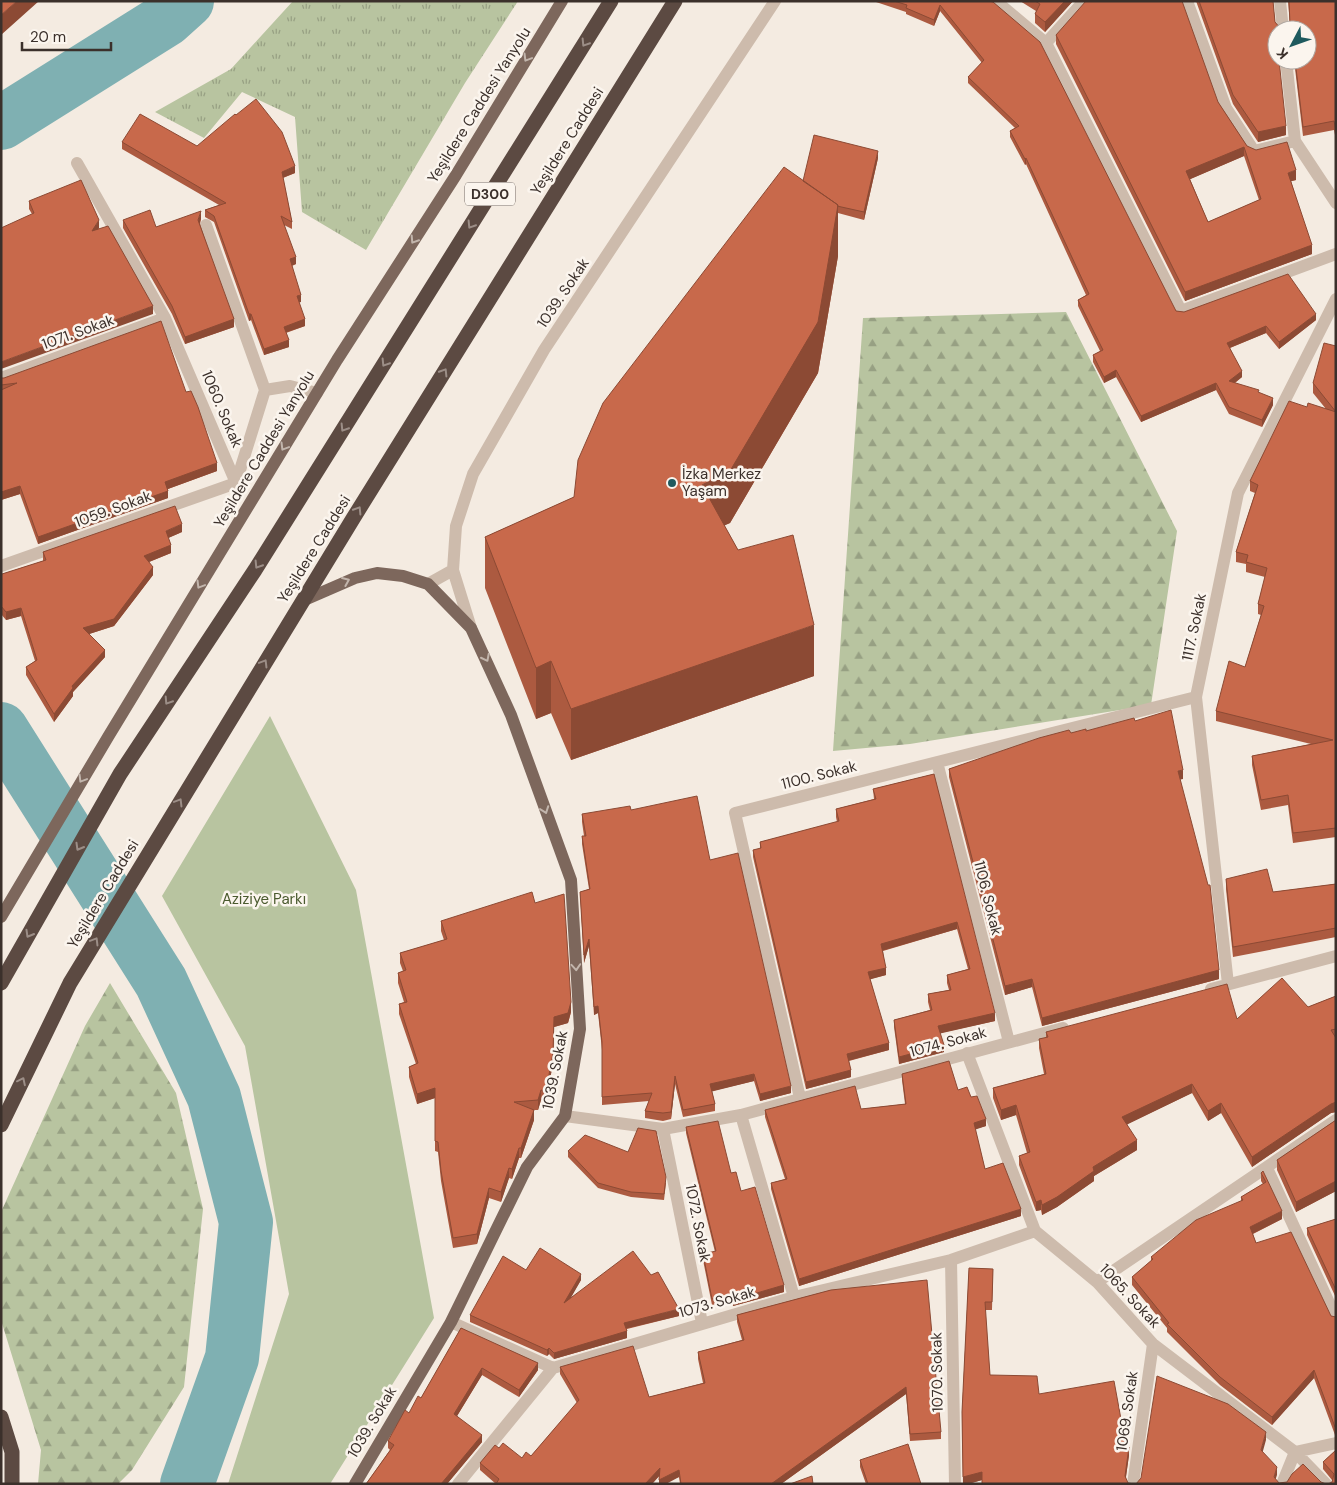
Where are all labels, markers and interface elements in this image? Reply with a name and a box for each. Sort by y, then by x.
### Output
scale bar [22,20,111,52]
north arrow [1267,20,1317,70]
street label: Yeşildere Caddesi Yanyolu [423,23,535,187]
text: 20 m [30,27,66,47]
one-way arrow [581,37,591,46]
text: K [1272,44,1292,63]
one-way arrow [524,52,534,61]
street label: Yeşildere Caddesi [526,83,608,199]
road number: D300 [465,182,515,205]
one-way arrow [468,219,477,229]
one-way arrow [411,235,420,244]
street label: 1039. Sokak [532,254,594,332]
street label: 1071. Sokak [39,310,117,354]
one-way arrow [382,357,391,366]
street label: 1060. Sokak [197,367,247,451]
street label: Yeşildere Caddesi Yanyolu [209,367,319,531]
one-way arrow [437,368,447,377]
one-way arrow [341,422,351,431]
one-way arrow [281,441,291,450]
place label: İzka Merkez Yaşam [682,464,761,501]
marker: İzka Merkez Yaşam [666,477,678,489]
street label: 1059. Sokak [72,486,155,532]
street label: Yeşildere Caddesi [273,491,355,607]
one-way arrow [351,506,361,515]
one-way arrow [254,560,264,569]
one-way arrow [341,577,350,588]
one-way arrow [196,580,206,589]
street label: 1117. Sokak [1177,591,1211,663]
one-way arrow [480,653,491,662]
one-way arrow [257,660,267,669]
one-way arrow [165,695,174,705]
street label: 1100. Sokak [779,756,859,794]
one-way arrow [79,773,89,782]
one-way arrow [172,798,182,807]
one-way arrow [539,805,549,813]
street label: Yeşildere Caddesi [63,836,143,952]
one-way arrow [75,842,85,851]
street label: 1106. Sokak [969,859,1007,938]
park label: Aziziye Parkı [222,889,306,909]
one-way arrow [25,929,35,938]
one-way arrow [88,938,98,947]
one-way arrow [571,964,582,972]
street label: 1074. Sokak [907,1022,989,1062]
street label: 1039. Sokak [538,1028,573,1111]
one-way arrow [16,1077,27,1086]
street label: 1072. Sokak [681,1182,715,1264]
street label: 1065. Sokak [1095,1260,1165,1333]
street label: 1073. Sokak [676,1281,758,1323]
street label: 1070. Sokak [926,1331,948,1412]
street label: 1069. Sokak [1111,1369,1143,1452]
street label: 1039. Sokak [343,1382,401,1461]

